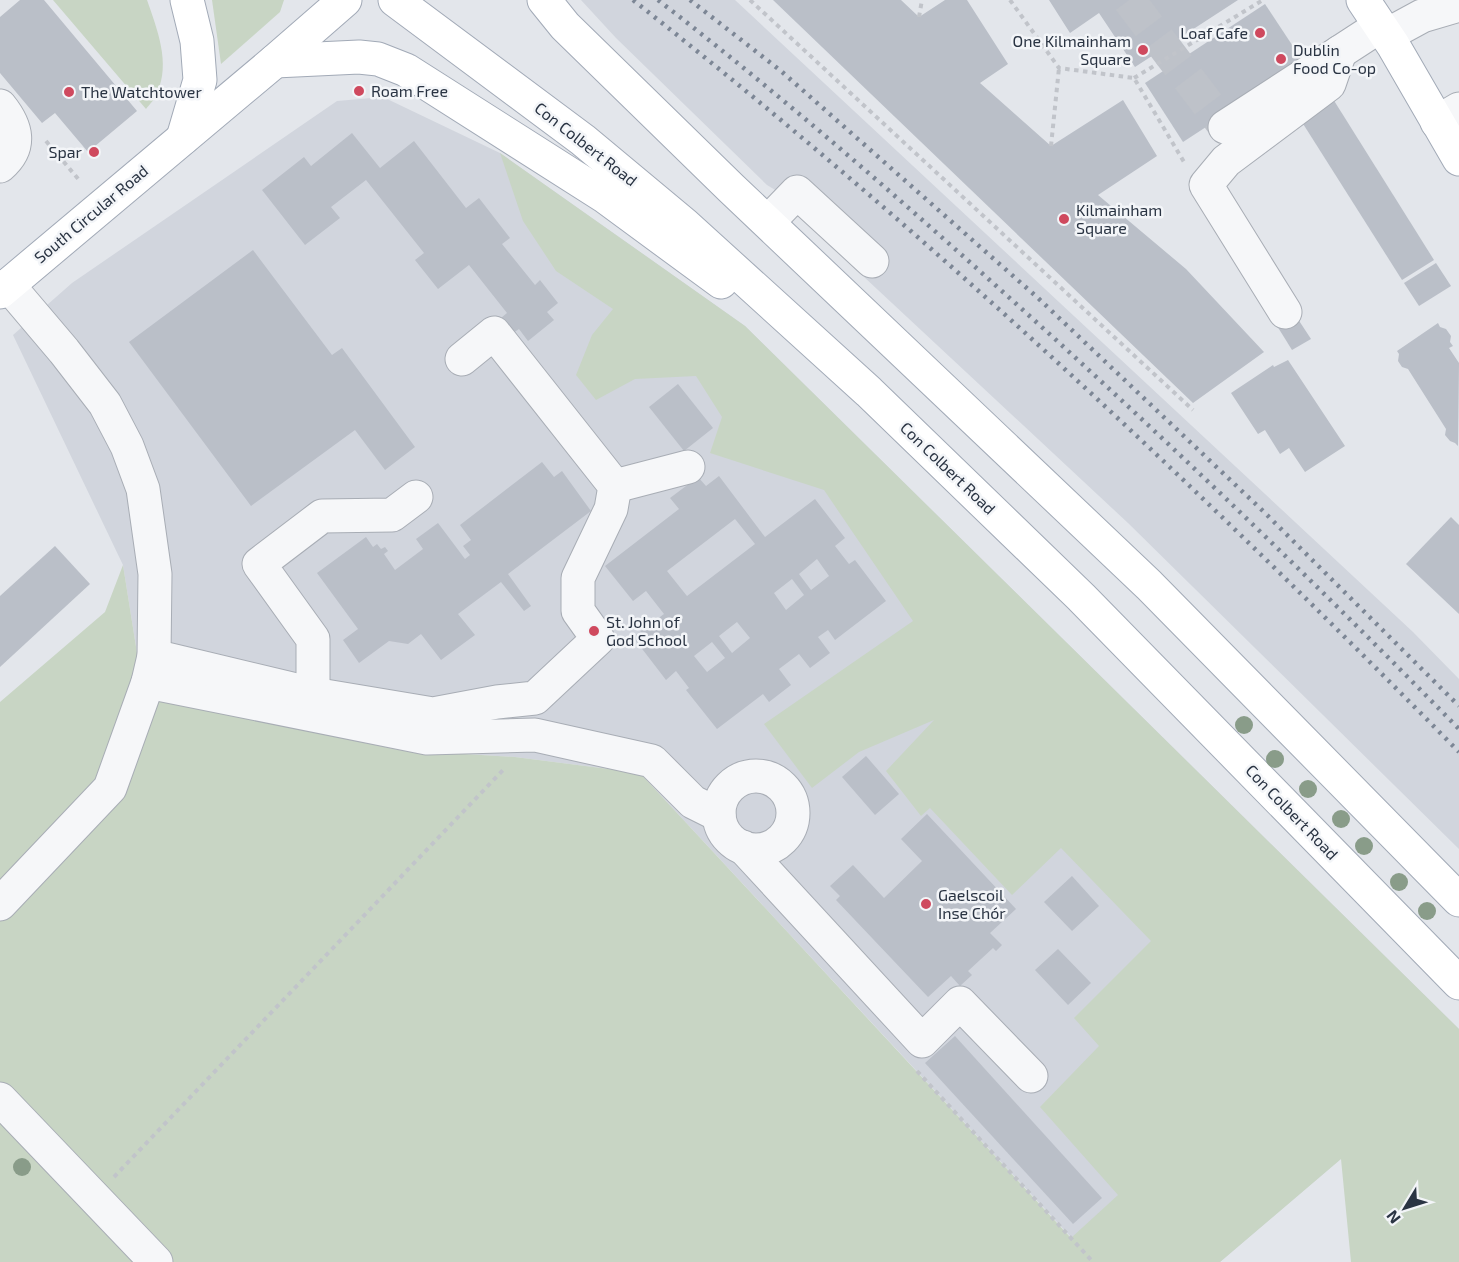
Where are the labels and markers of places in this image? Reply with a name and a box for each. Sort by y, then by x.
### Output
place label: Loaf Cafe [1180,23,1248,42]
marker: Loaf Cafe [1253,26,1267,40]
place label: One Kilmainham Square [1013,31,1131,68]
place label: Dublin Food Co-op [1293,40,1376,77]
marker: One Kilmainham Square [1136,43,1150,57]
marker: Dublin Food Co-op [1274,52,1288,66]
place label: Roam Free [371,81,448,100]
place label: The Watchtower [81,82,202,101]
marker: Roam Free [352,84,366,98]
marker: The Watchtower [62,85,76,99]
place label: Spar [49,142,83,161]
marker: Spar [87,145,101,159]
place label: Kilmainham Square [1076,200,1162,237]
marker: Kilmainham Square [1057,212,1071,226]
place label: St. John of God School [606,612,687,649]
marker: St. John of God School [587,624,601,638]
place label: Gaelscoil Inse Chór [938,885,1006,922]
marker: Gaelscoil Inse Chór [919,897,933,911]

